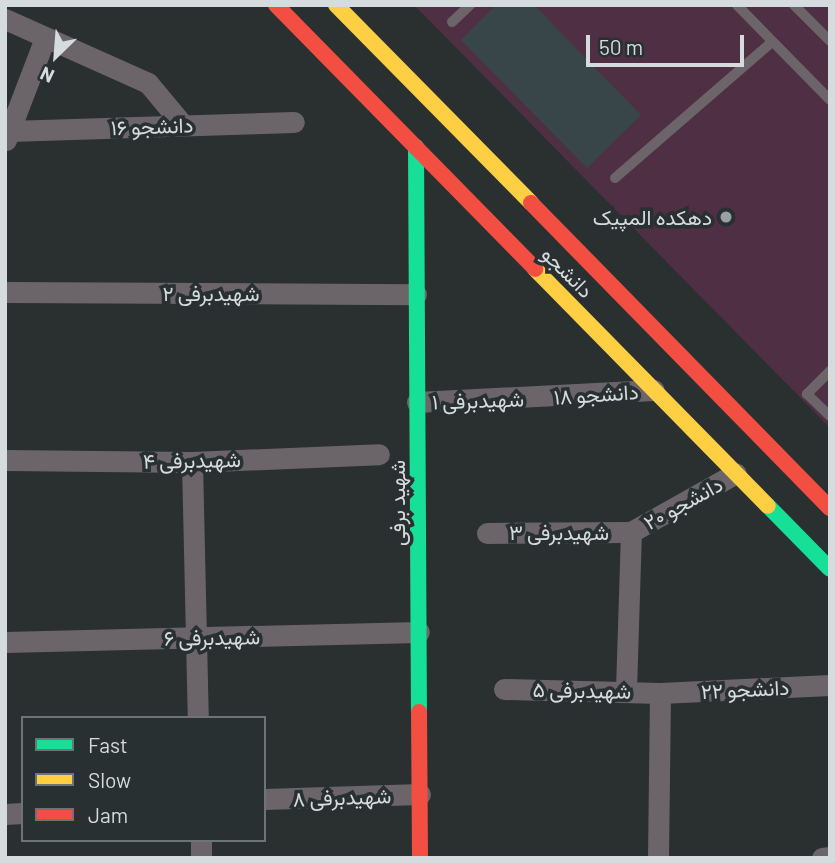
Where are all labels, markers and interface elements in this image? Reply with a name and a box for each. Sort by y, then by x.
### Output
north arrow [21,21,91,91]
scale bar [590,21,748,65]
text: 50 m [599,34,643,59]
text: N [36,62,58,89]
street label: دانشجو ۱۶ [110,112,194,140]
place label: دهکده المپیک [593,204,712,230]
marker: دهکده المپیک [718,209,734,225]
street label: دانشجو [537,241,599,303]
street label: شهیدبرفی ۲ [162,280,260,306]
street label: دانشجو ۱۸ [553,378,639,410]
street label: شهیدبرفی ۱ [432,386,524,414]
street label: شهیدبرفی ۴ [143,447,241,473]
street label: شهید برفی [384,460,410,546]
street label: دانشجو ۲۰ [639,471,727,535]
street label: شهیدبرفی ۳ [509,519,609,545]
street label: شهیدبرفی ۶ [164,624,260,650]
street label: دانشجو ۲۲ [700,674,790,704]
street label: شهیدبرفی ۵ [533,677,631,703]
legend [21,716,266,842]
text: Fast [88,732,128,757]
text: Slow [88,767,131,792]
street label: شهیدبرفی ۸ [292,783,392,811]
text: Jam [88,802,128,827]

